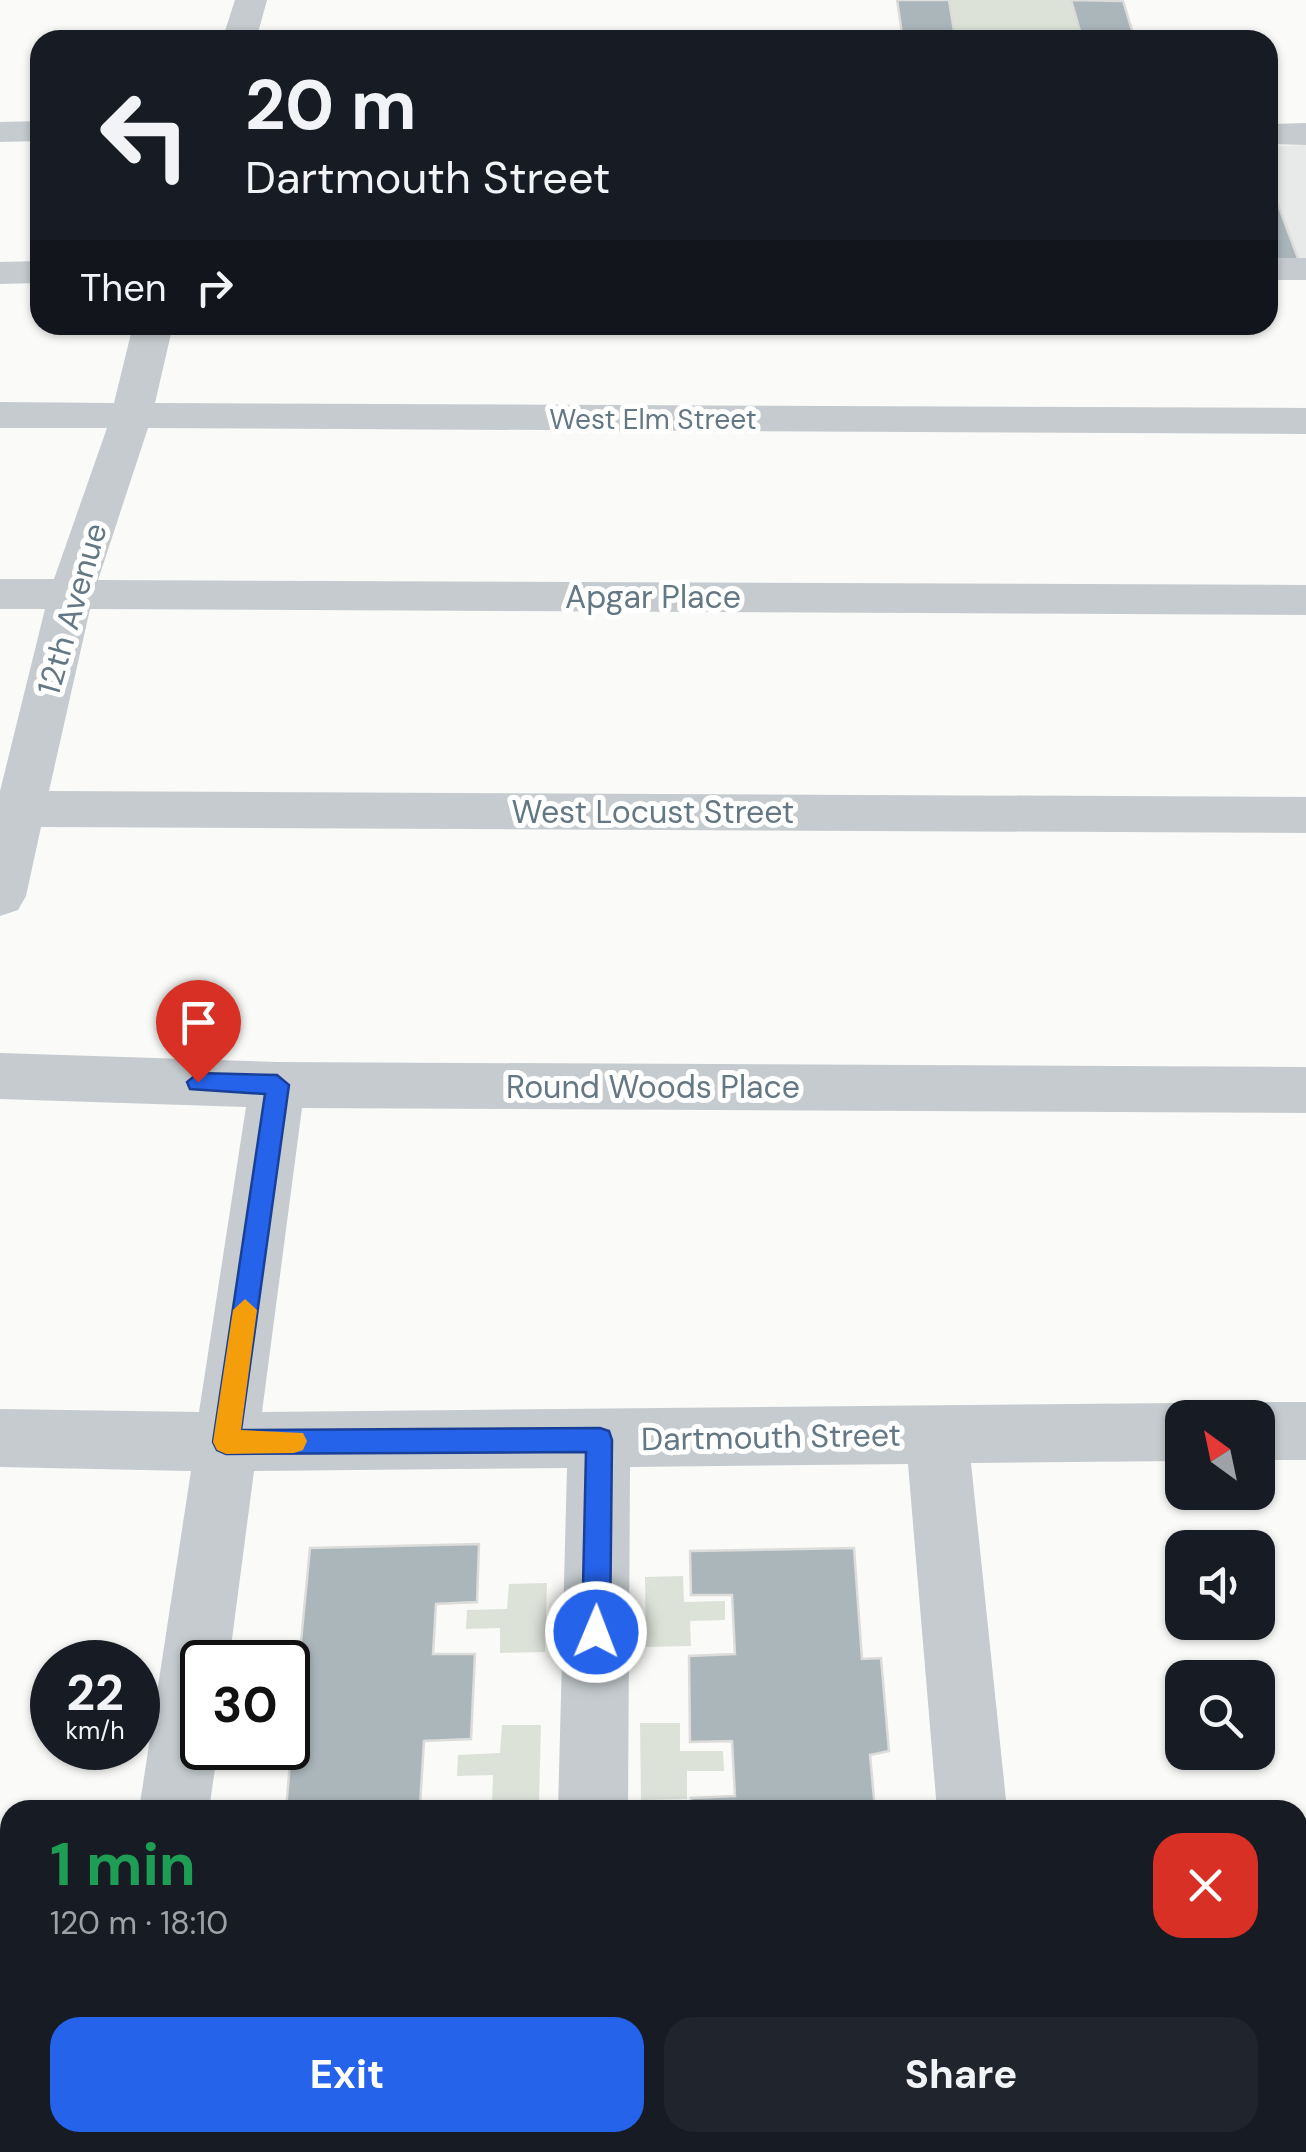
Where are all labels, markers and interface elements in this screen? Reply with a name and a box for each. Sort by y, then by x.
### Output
text: 20 m [245,60,417,151]
icon: left [80,70,210,200]
text: Dartmouth Street [245,148,610,207]
icon: right [187,260,242,315]
text: Then [80,263,167,313]
street label: West Elm Street [549,401,757,438]
street label: 12th Avenue [27,518,117,700]
street label: Apgar Place [565,576,741,618]
street label: West Locust Street [512,791,794,833]
pin [156,980,241,1083]
icon: arrive [171,995,226,1050]
street label: Round Woods Place [506,1066,800,1108]
north arrow [1165,1400,1275,1510]
map controls [1165,1400,1275,1770]
street label: Dartmouth Street [641,1414,901,1460]
button: sound [1165,1530,1275,1640]
position arrow [544,1580,648,1684]
speed limit sign: 30 [180,1640,310,1770]
text: 22 [66,1660,124,1726]
button: search [1165,1660,1275,1770]
text: km/h [65,1714,125,1747]
text: 1 min [50,1825,196,1904]
button: close [1153,1833,1258,1938]
text: 120 m · 18:10 [50,1902,228,1944]
button: Exit [50,2017,644,2132]
button: Share [664,2017,1258,2132]

